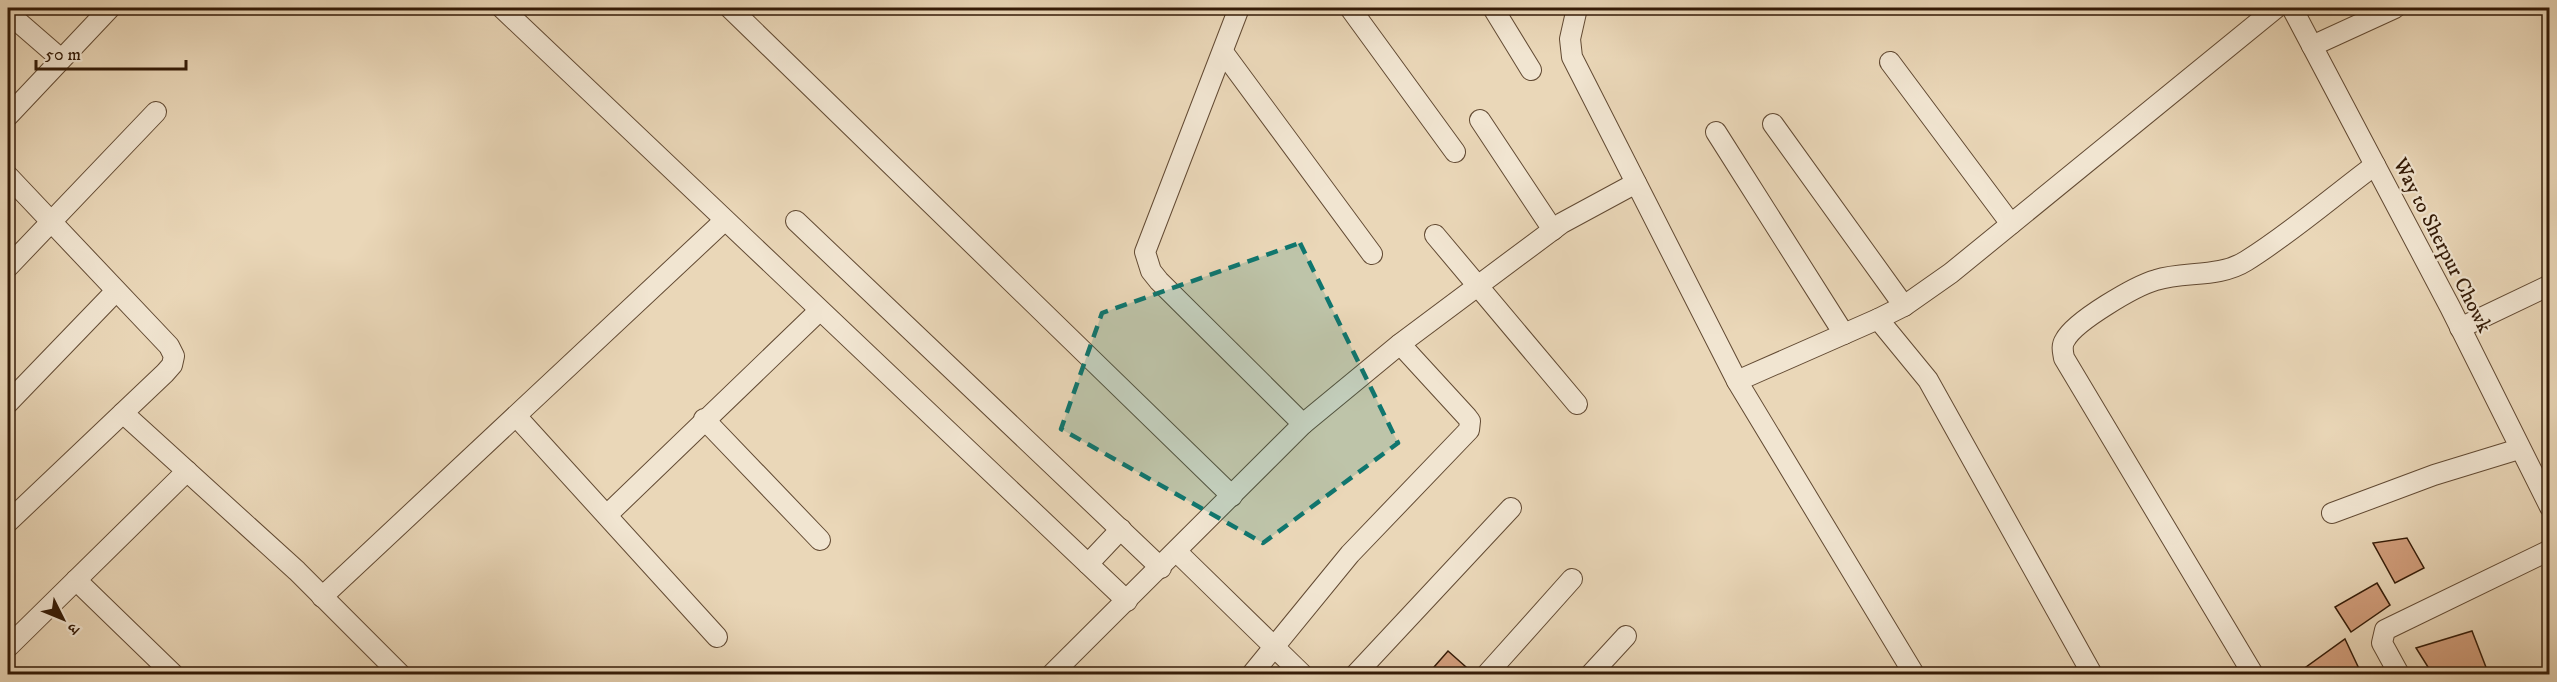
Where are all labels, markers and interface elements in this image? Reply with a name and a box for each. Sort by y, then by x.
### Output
scale bar [36,33,186,71]
text: 50 m [45,44,81,66]
street label: Way to Sherpur Chowk [2386,153,2498,338]
north arrow [33,589,93,649]
text: उ [62,618,84,640]

